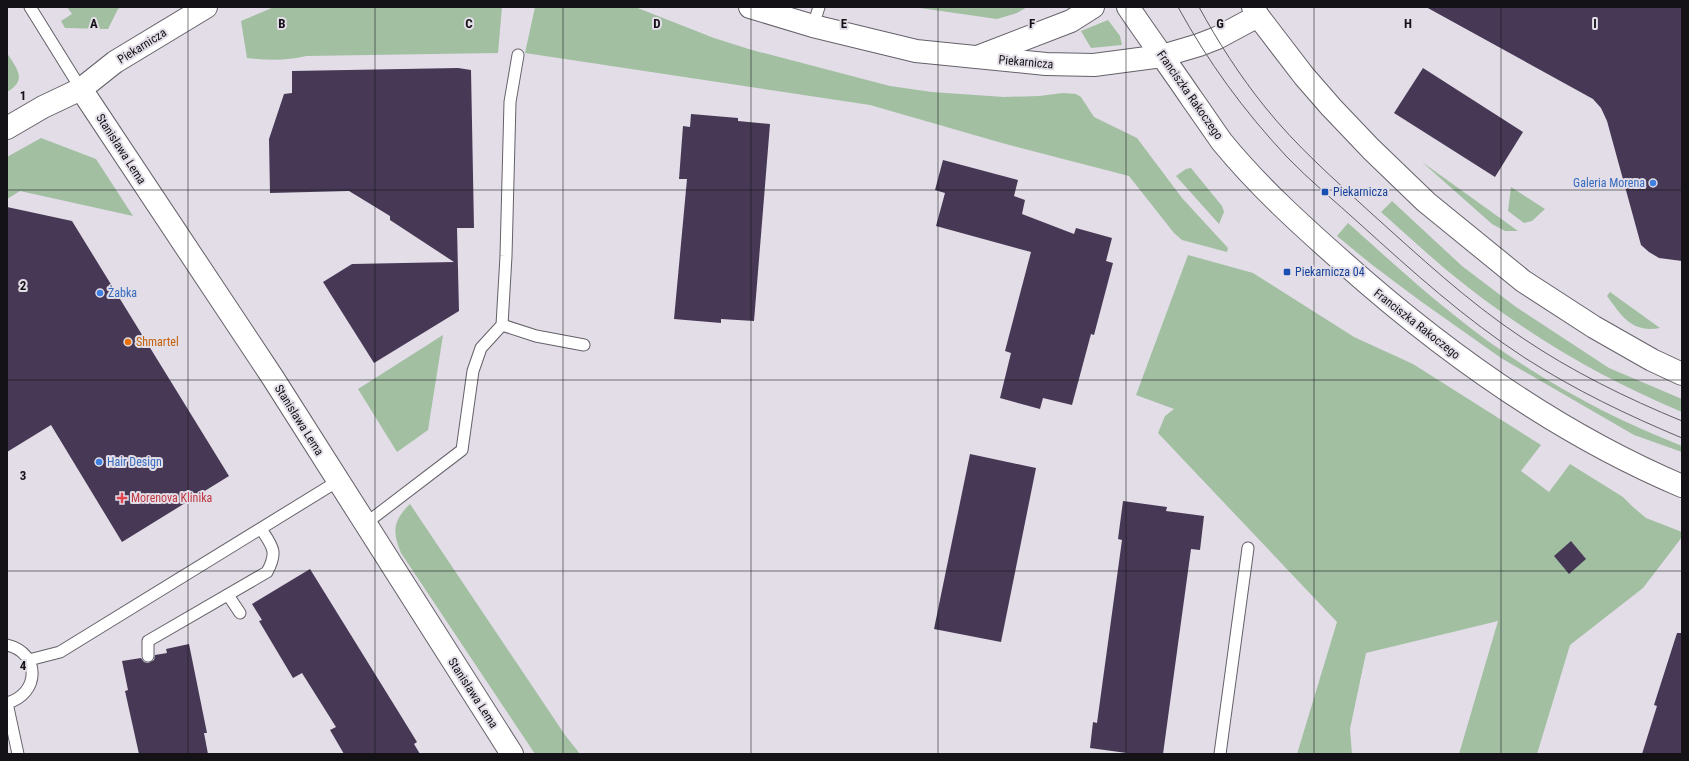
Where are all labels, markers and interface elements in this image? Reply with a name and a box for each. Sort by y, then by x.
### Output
text: A [90,16,98,31]
text: B [278,16,286,31]
text: C [465,16,473,31]
text: D [653,16,661,31]
text: E [841,16,848,31]
text: F [1029,16,1035,31]
text: G [1216,16,1224,31]
text: H [1404,16,1412,31]
text: I [1593,16,1597,31]
street label: Piekarnicza [115,25,169,67]
street label: Franciszka Rakoczego [1154,48,1226,142]
street label: Piekarnicza [998,53,1054,71]
text: 1 [20,88,26,103]
street label: Stanisława Lema [93,111,149,187]
place label: Galeria Morena [1573,176,1645,190]
marker: Galeria Morena [1648,178,1658,188]
place label: Piekarnicza [1333,185,1388,199]
marker: Piekarnicza [1320,187,1330,197]
place label: Piekarnicza 04 [1295,265,1365,279]
marker: Piekarnicza 04 [1282,267,1292,277]
text: 2 [20,278,27,293]
place label: Żabka [108,285,137,300]
street label: Franciszka Rakoczego [1371,286,1463,362]
marker: Żabka [95,288,105,298]
place label: Shmartel [136,335,179,349]
marker: Shmartel [123,337,133,347]
street label: Stanisława Lema [272,382,326,458]
place label: Hair Design [107,455,162,469]
marker: Hair Design [94,457,104,467]
text: 3 [20,468,26,483]
place label: Morenova Klinika [131,491,213,505]
marker: Morenova Klinika [116,492,128,504]
street label: Stanisława Lema [445,655,501,731]
text: 4 [20,658,27,673]

